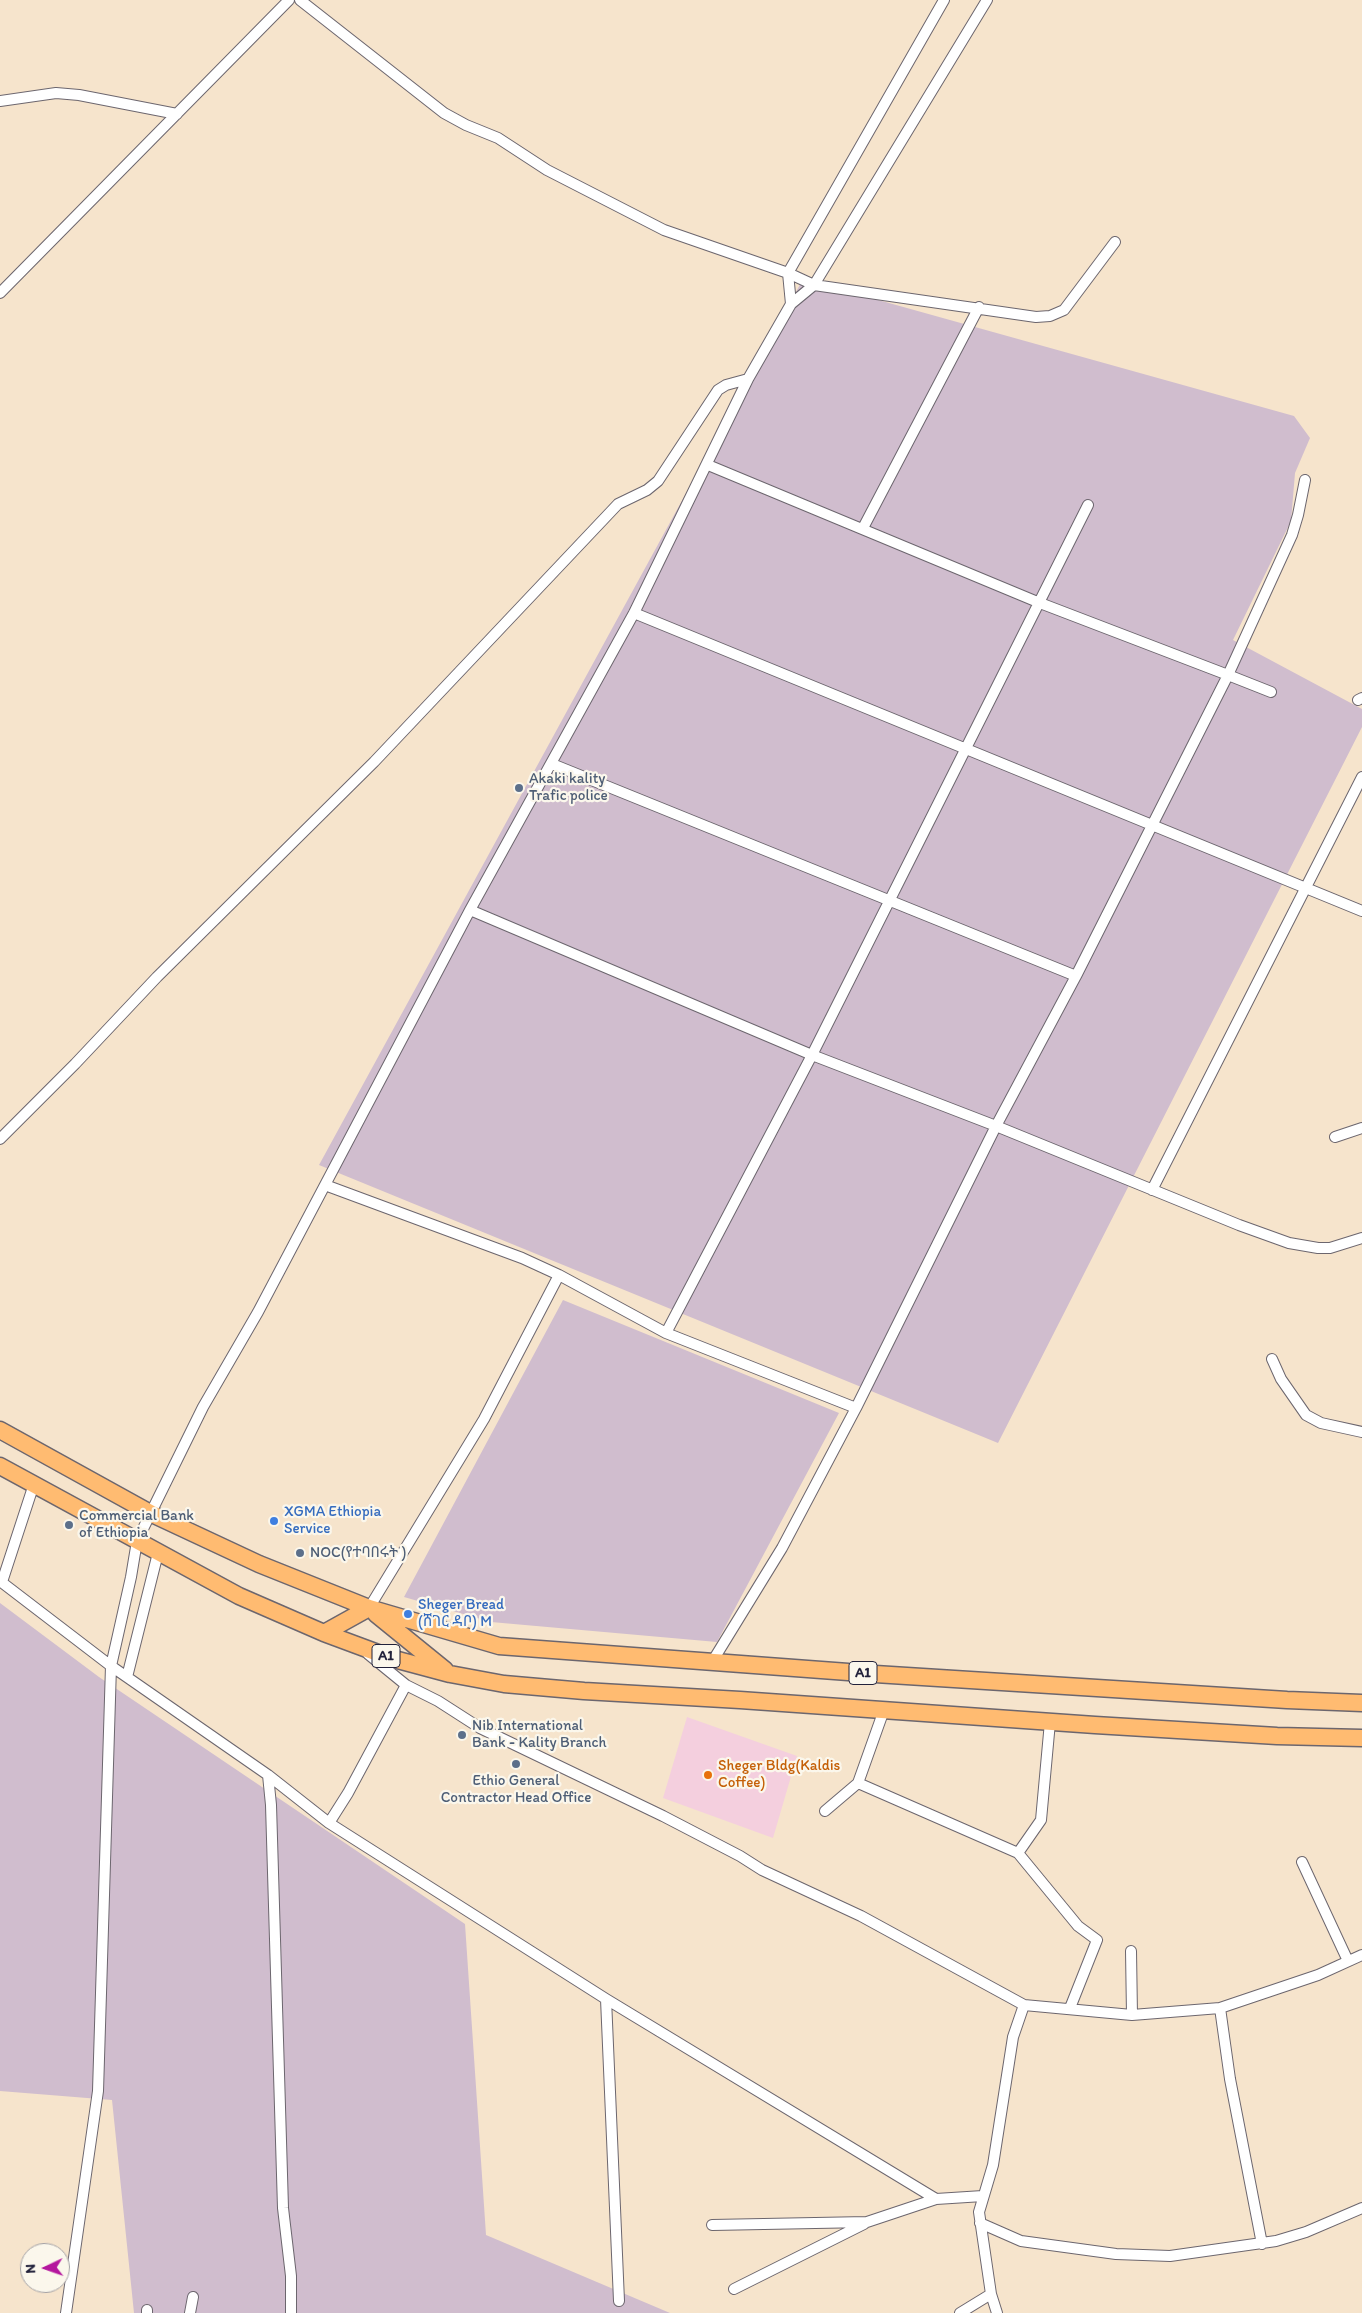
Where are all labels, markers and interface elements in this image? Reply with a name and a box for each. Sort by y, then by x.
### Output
place label: Akaki kality Trafic police [529,770,608,805]
marker: Akaki kality Trafic police [513,782,525,794]
place label: XGMA Ethiopia Service [284,1503,381,1538]
place label: Commercial Bank of Ethiopia [79,1507,194,1542]
marker: XGMA Ethiopia Service [268,1515,280,1527]
marker: Commercial Bank of Ethiopia [63,1519,75,1531]
place label: NOC(የተባበሩት ) [310,1544,406,1562]
marker: NOC(የተባበሩት ) [294,1547,306,1559]
place label: Sheger Bread (ሸገር ዳቦ) M [418,1596,504,1631]
marker: Sheger Bread (ሸገር ዳቦ) M [402,1608,414,1620]
road number: A1 [372,1644,400,1668]
road number: A1 [849,1662,877,1685]
place label: Nib International Bank - Kality Branch [472,1717,607,1752]
marker: Nib International Bank - Kality Branch [456,1729,468,1741]
place label: Sheger Bldg(Kaldis Coffee) [718,1757,840,1792]
marker: Ethio General Contractor Head Office [510,1758,522,1770]
marker: Sheger Bldg(Kaldis Coffee) [702,1769,714,1781]
place label: Ethio General Contractor Head Office [441,1772,591,1807]
north arrow [20,2243,70,2293]
text: N [22,2264,39,2274]

